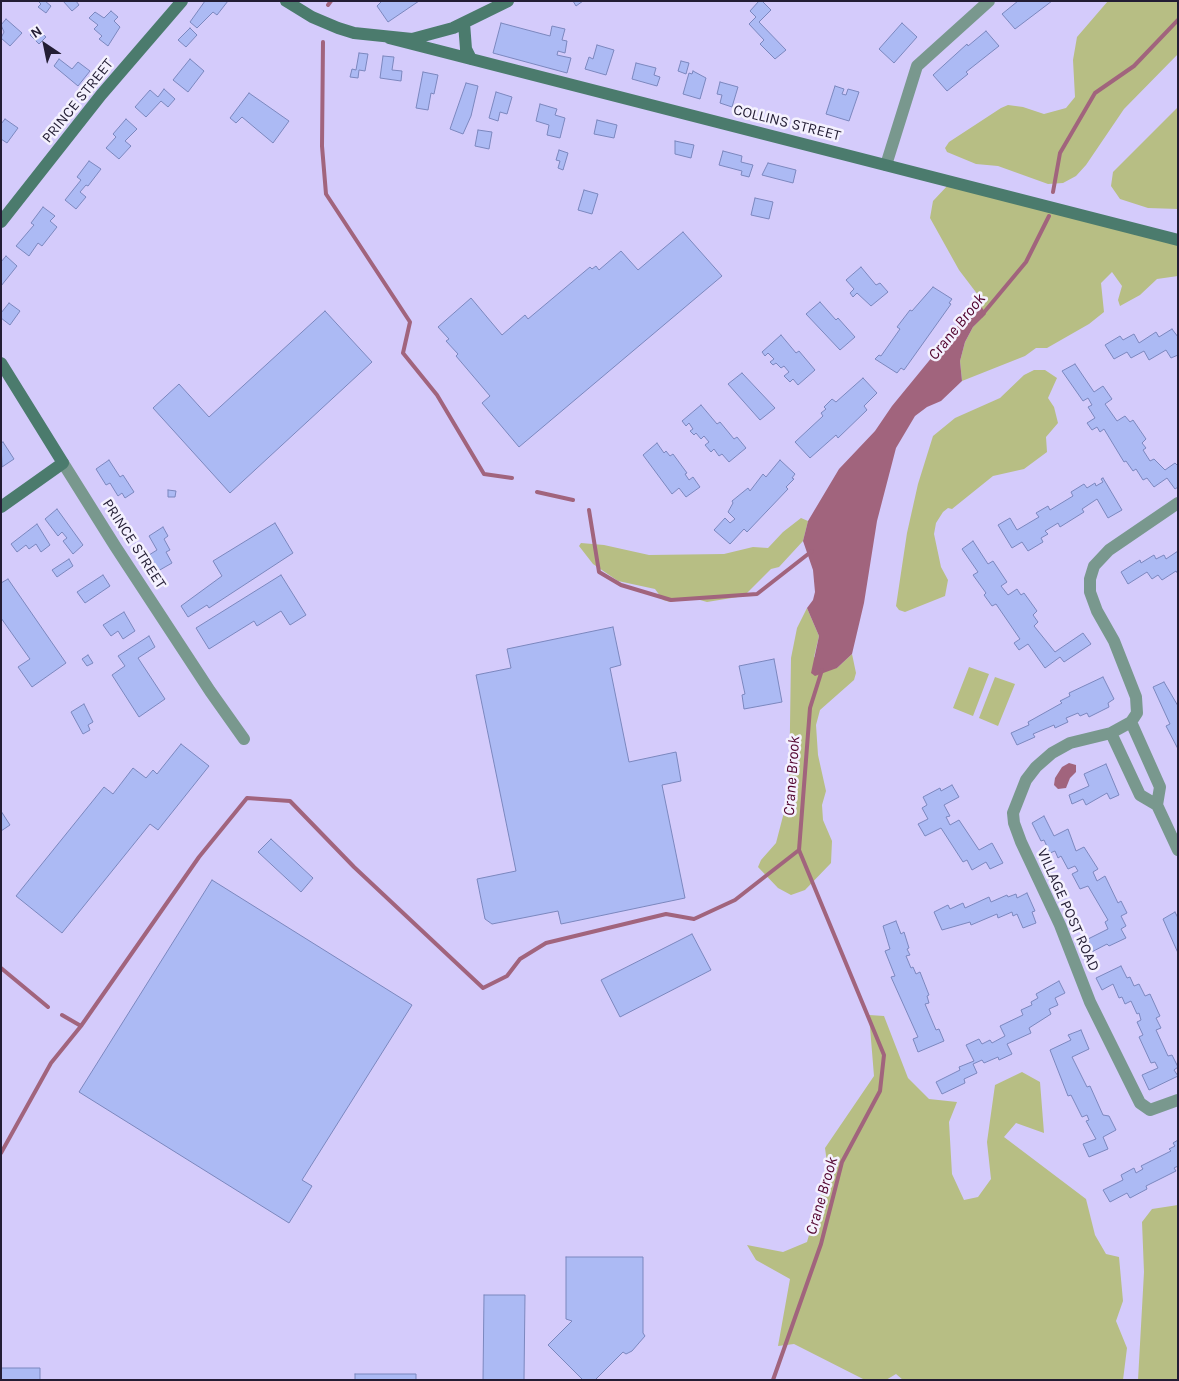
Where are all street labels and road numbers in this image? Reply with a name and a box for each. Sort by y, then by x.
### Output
street label: PRINCE STREET [39,55,117,147]
street label: COLLINS STREET [731,101,843,145]
street label: PRINCE STREET [98,496,170,592]
street label: VILLAGE POST ROAD [1033,846,1103,974]

